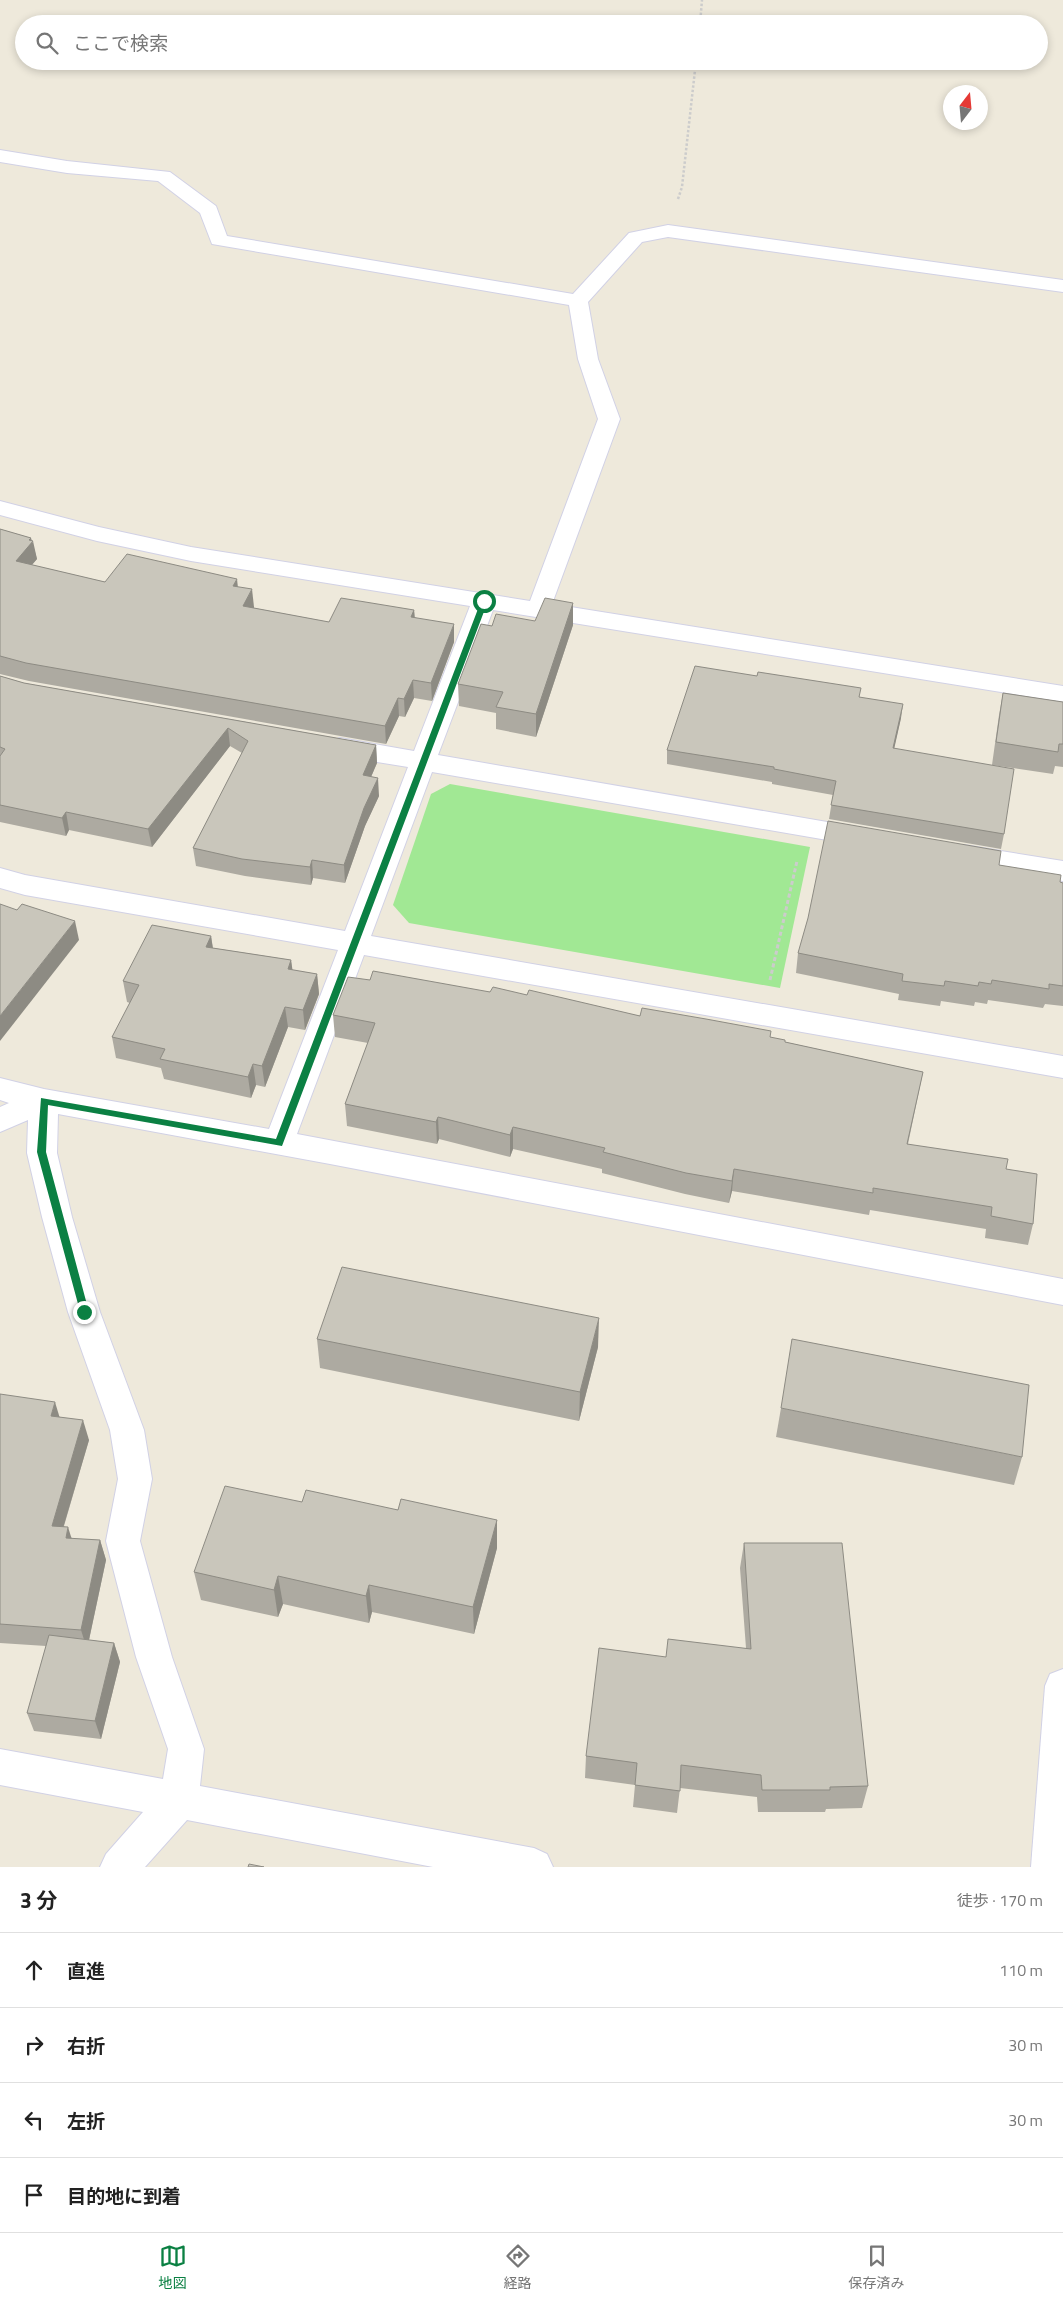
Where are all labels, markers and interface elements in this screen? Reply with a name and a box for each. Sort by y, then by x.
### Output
search box [15,15,1048,70]
text: ここで検索 [73,28,168,57]
icon: search [33,29,61,57]
north arrow [943,85,988,130]
route start [473,590,496,613]
route end [73,1301,96,1324]
text: 3 分 [20,1884,57,1916]
text: 徒歩 · 170 m [957,1888,1043,1912]
icon: ahead [20,1956,48,1984]
text: 直進 [67,1956,105,1985]
text: 110 m [999,1958,1043,1982]
icon: right [20,2031,48,2059]
text: 右折 [67,2031,105,2060]
text: 30 m [1008,2033,1043,2057]
icon: left [20,2106,48,2134]
text: 左折 [67,2106,105,2135]
text: 30 m [1008,2108,1043,2132]
icon: arrive [20,2181,48,2209]
text: 目的地に到着 [67,2181,181,2210]
tab: 地図 [159,2242,187,2293]
tab: 経路 [504,2242,532,2293]
tab: 保存済み [849,2242,905,2293]

